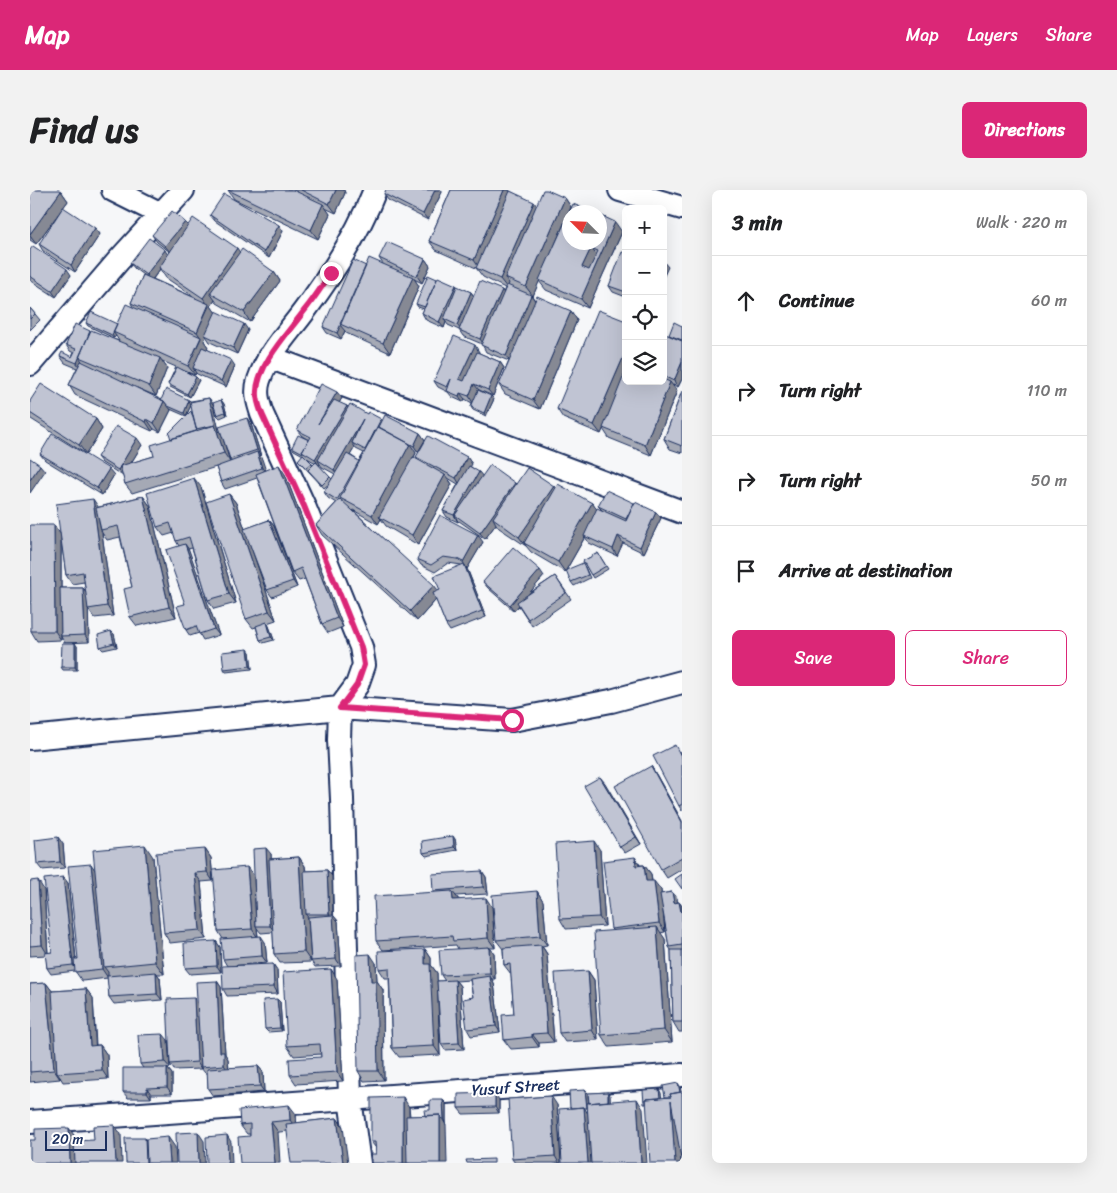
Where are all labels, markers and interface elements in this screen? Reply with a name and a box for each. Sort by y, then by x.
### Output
text: Map [25,14,69,56]
text: Map [906,19,939,51]
text: Layers [967,19,1018,51]
text: Share [1046,19,1092,51]
text: Find us [30,99,138,161]
button: Directions [962,102,1087,158]
text: 3 min [732,204,782,242]
north arrow [562,205,607,250]
map controls [622,205,667,385]
button: + [622,205,667,250]
text: Walk · 220 m [976,208,1067,237]
button: − [622,250,667,295]
route end [320,262,343,285]
text: Continue [779,284,855,317]
text: 60 m [1031,286,1067,315]
icon: ahead [732,287,760,315]
button: locate [622,295,667,340]
button: layers [622,340,667,385]
text: Turn right [779,374,861,407]
text: 110 m [1027,376,1067,405]
icon: right [732,377,760,405]
text: Turn right [779,464,861,497]
text: 50 m [1031,466,1067,495]
icon: right [732,467,760,495]
text: Arrive at destination [779,554,952,587]
icon: arrive [732,557,760,585]
button: Save [732,630,895,686]
button: Share [905,630,1067,686]
route start [501,709,524,732]
street label: Yusuf Street [471,1069,561,1105]
text: 20 m [52,1127,83,1152]
scale bar [45,1128,108,1151]

